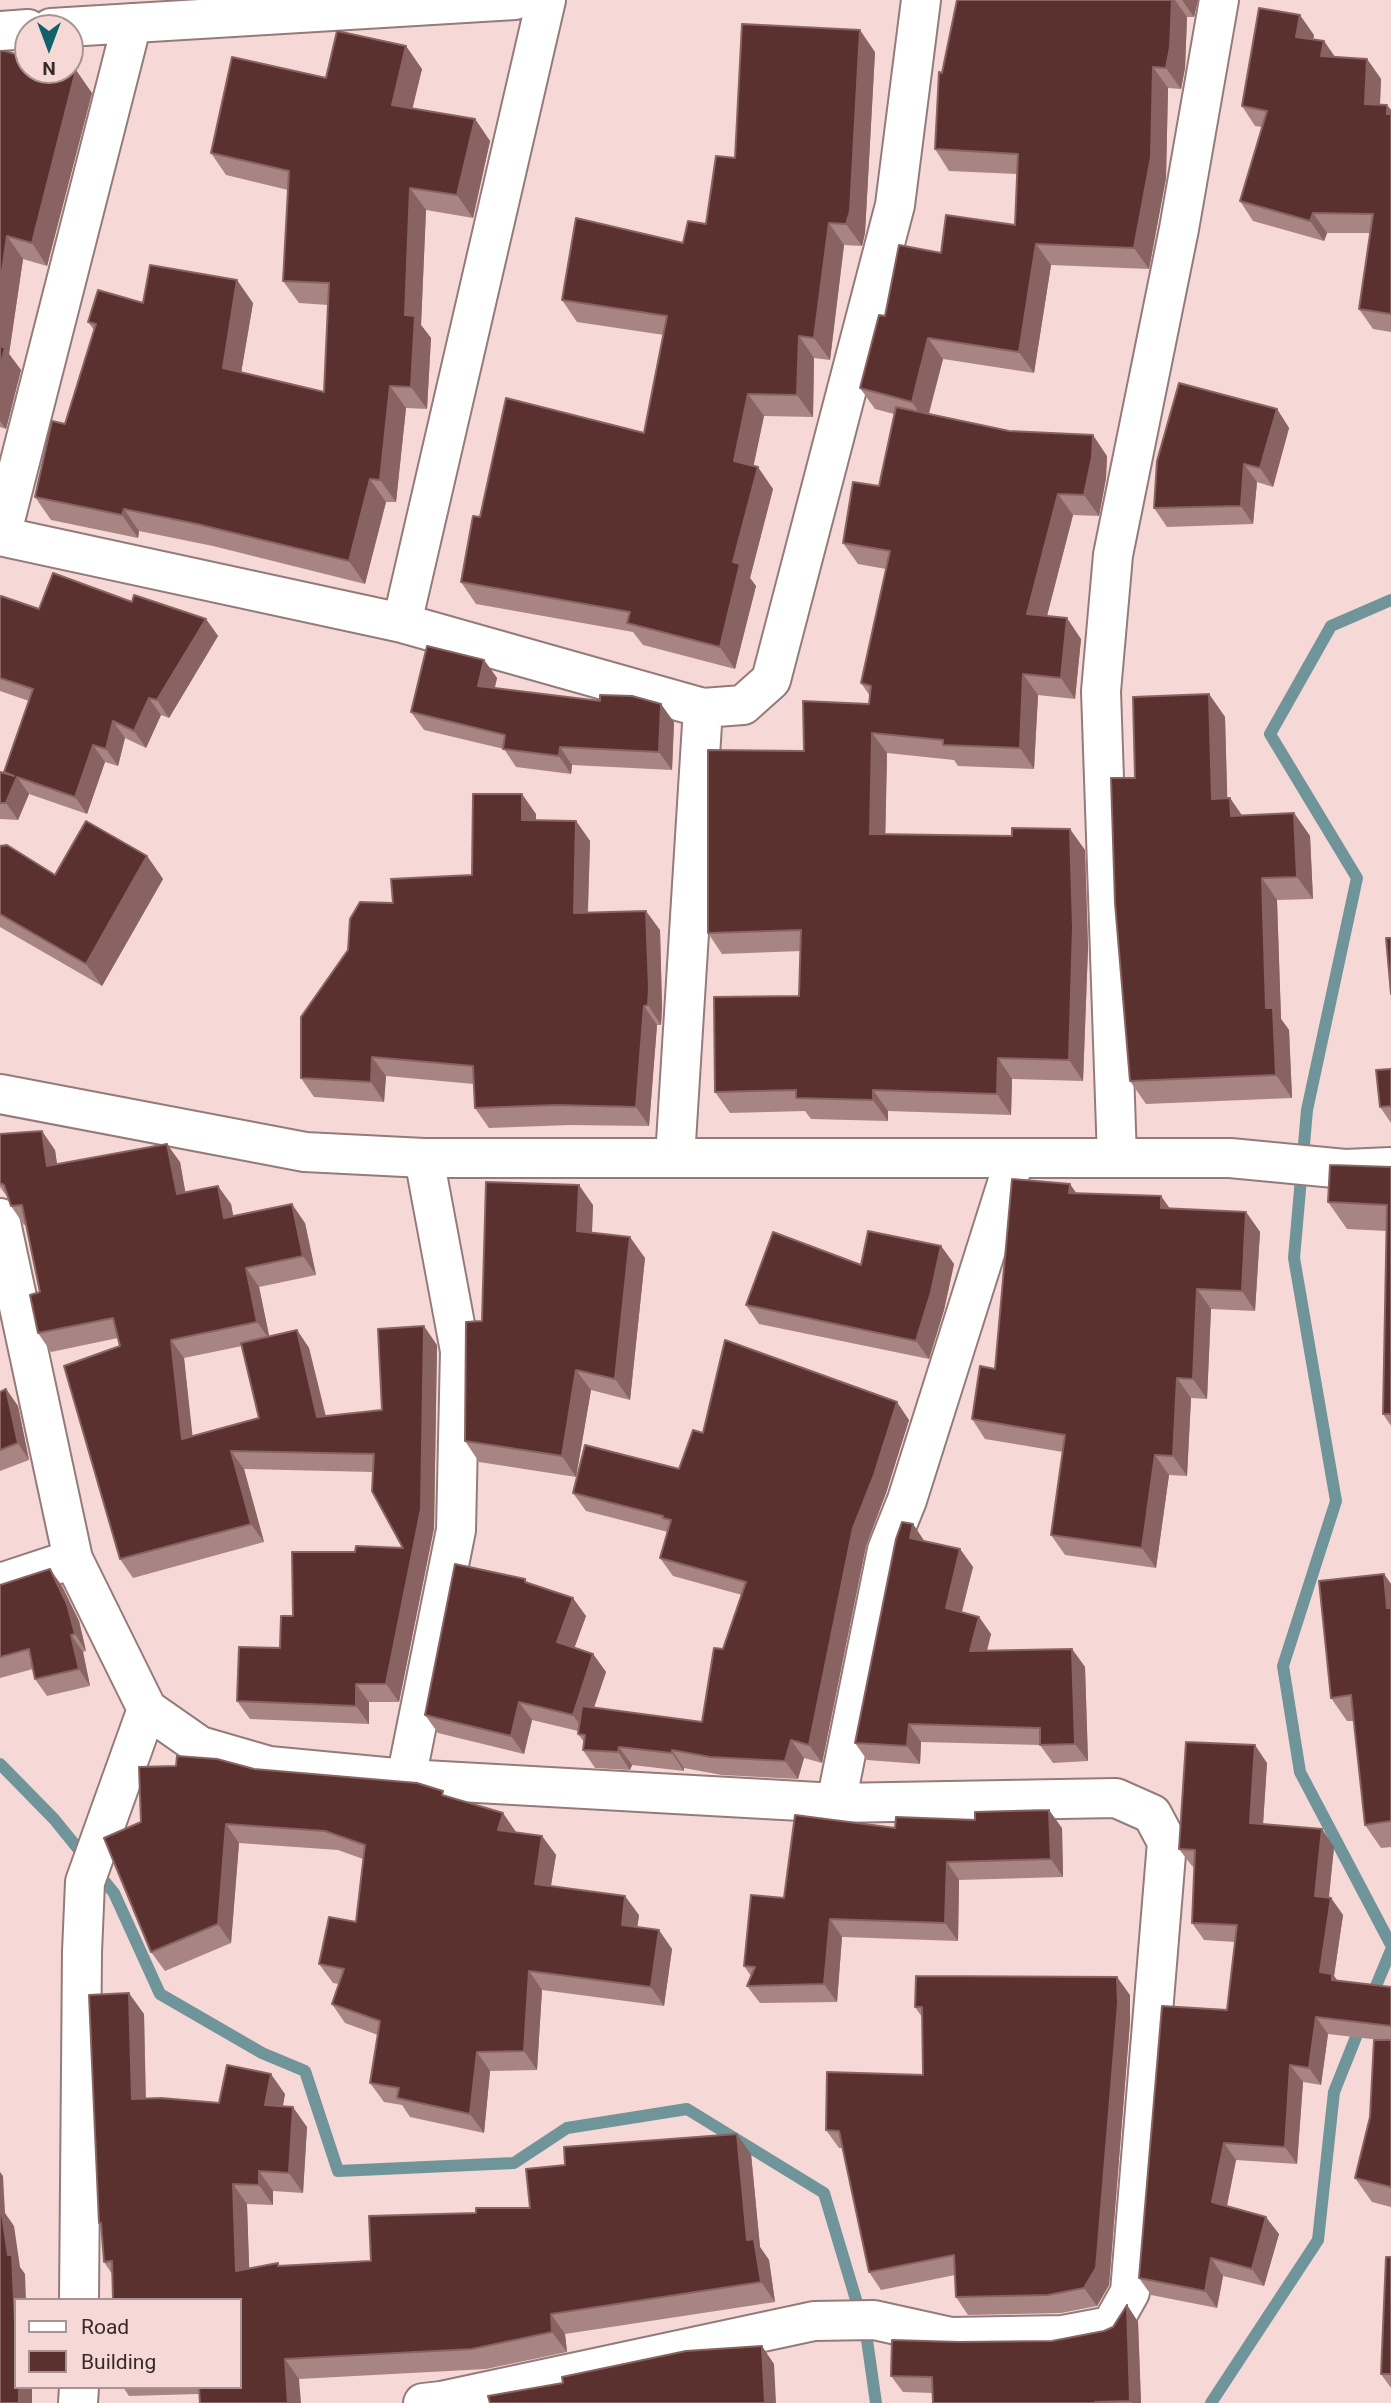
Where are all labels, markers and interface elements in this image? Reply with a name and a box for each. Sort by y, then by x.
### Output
north arrow [14,14,84,84]
text: N [42,57,56,80]
legend [14,2298,242,2389]
text: Road [81,2315,129,2339]
text: Building [81,2350,156,2374]

